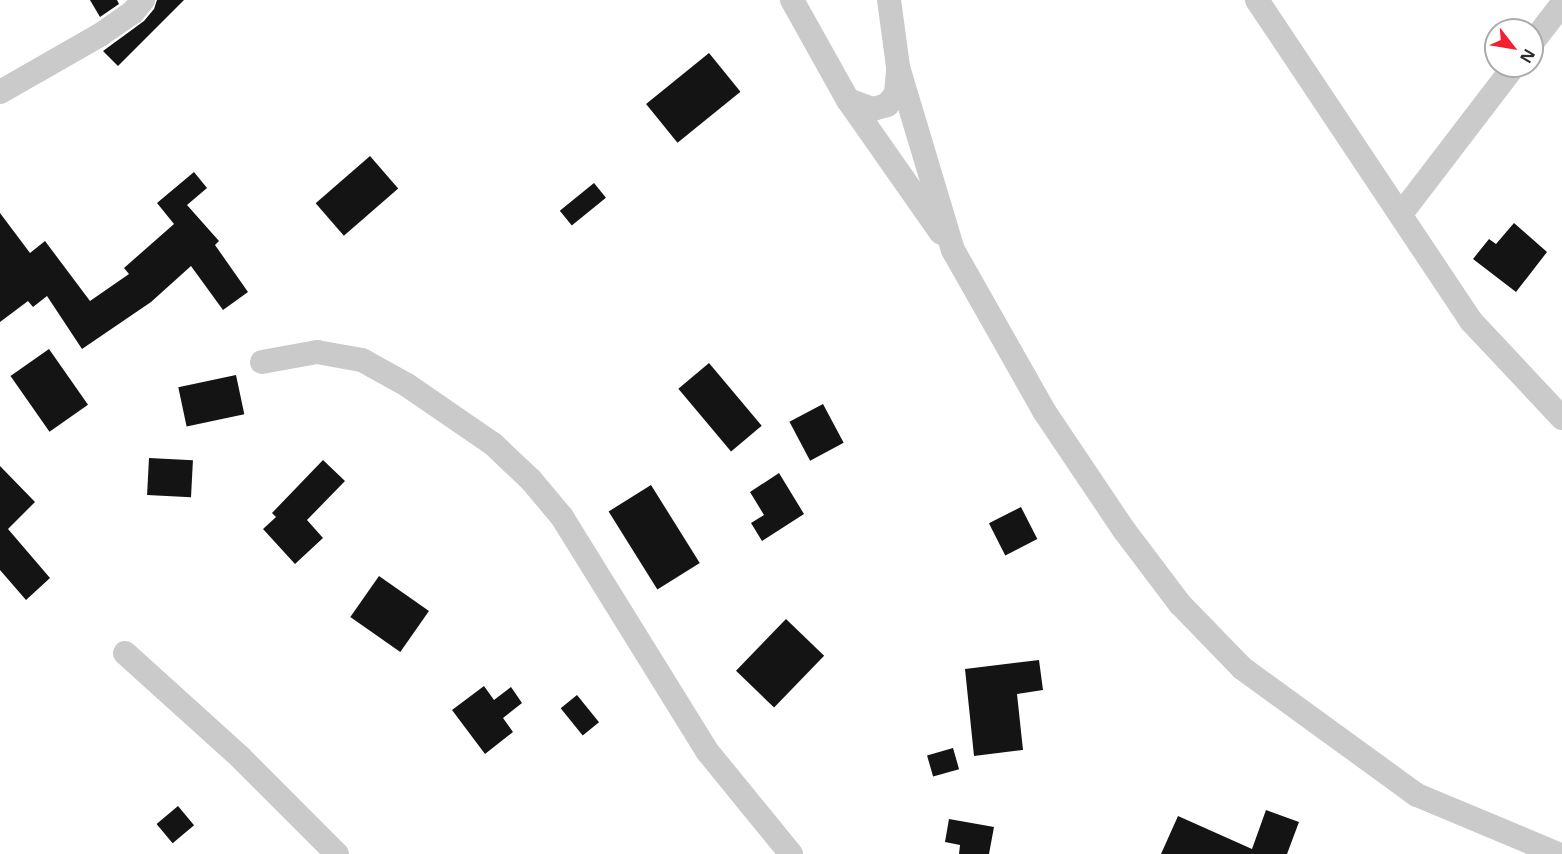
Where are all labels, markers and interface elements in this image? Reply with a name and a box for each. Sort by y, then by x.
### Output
north arrow [1484,18,1544,78]
text: N [1515,45,1540,67]

